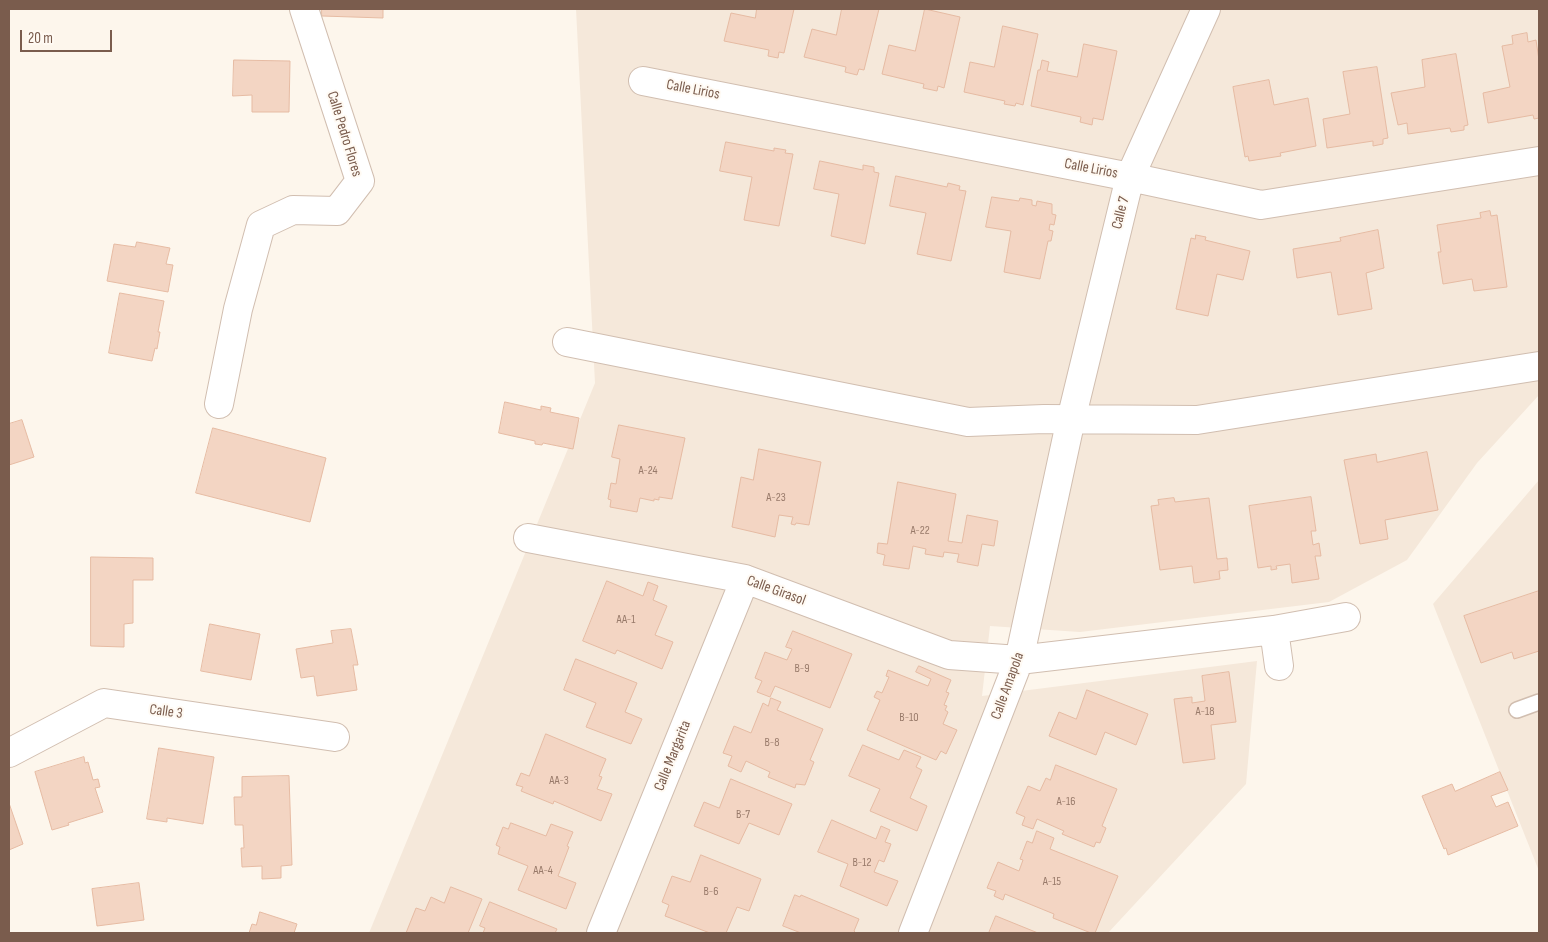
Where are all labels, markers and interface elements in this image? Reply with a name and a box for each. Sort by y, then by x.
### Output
scale bar [22,20,115,52]
text: 20 m [28,29,53,48]
street label: Calle Lirios [665,76,721,104]
street label: Calle Pedro Flores [322,89,366,179]
street label: Calle Lirios [1063,155,1119,183]
street label: Calle 7 [1108,195,1134,231]
house number: A-24 [638,464,658,478]
house number: A-23 [766,491,786,505]
house number: A-22 [910,524,930,538]
street label: Calle Girasol [744,572,808,610]
house number: AA-1 [617,613,635,627]
street label: Calle Amapola [988,650,1028,722]
house number: B-9 [794,662,810,676]
street label: Calle 3 [148,701,184,723]
house number: A-18 [1196,705,1214,719]
house number: B-10 [899,711,919,725]
street label: Calle Margarita [651,718,695,794]
house number: B-8 [764,736,780,750]
house number: AA-3 [549,774,569,788]
house number: A-16 [1057,795,1075,809]
house number: B-7 [736,808,750,822]
house number: B-12 [852,856,872,870]
house number: AA-4 [533,864,553,878]
house number: A-15 [1043,875,1061,889]
house number: B-6 [703,885,719,899]

